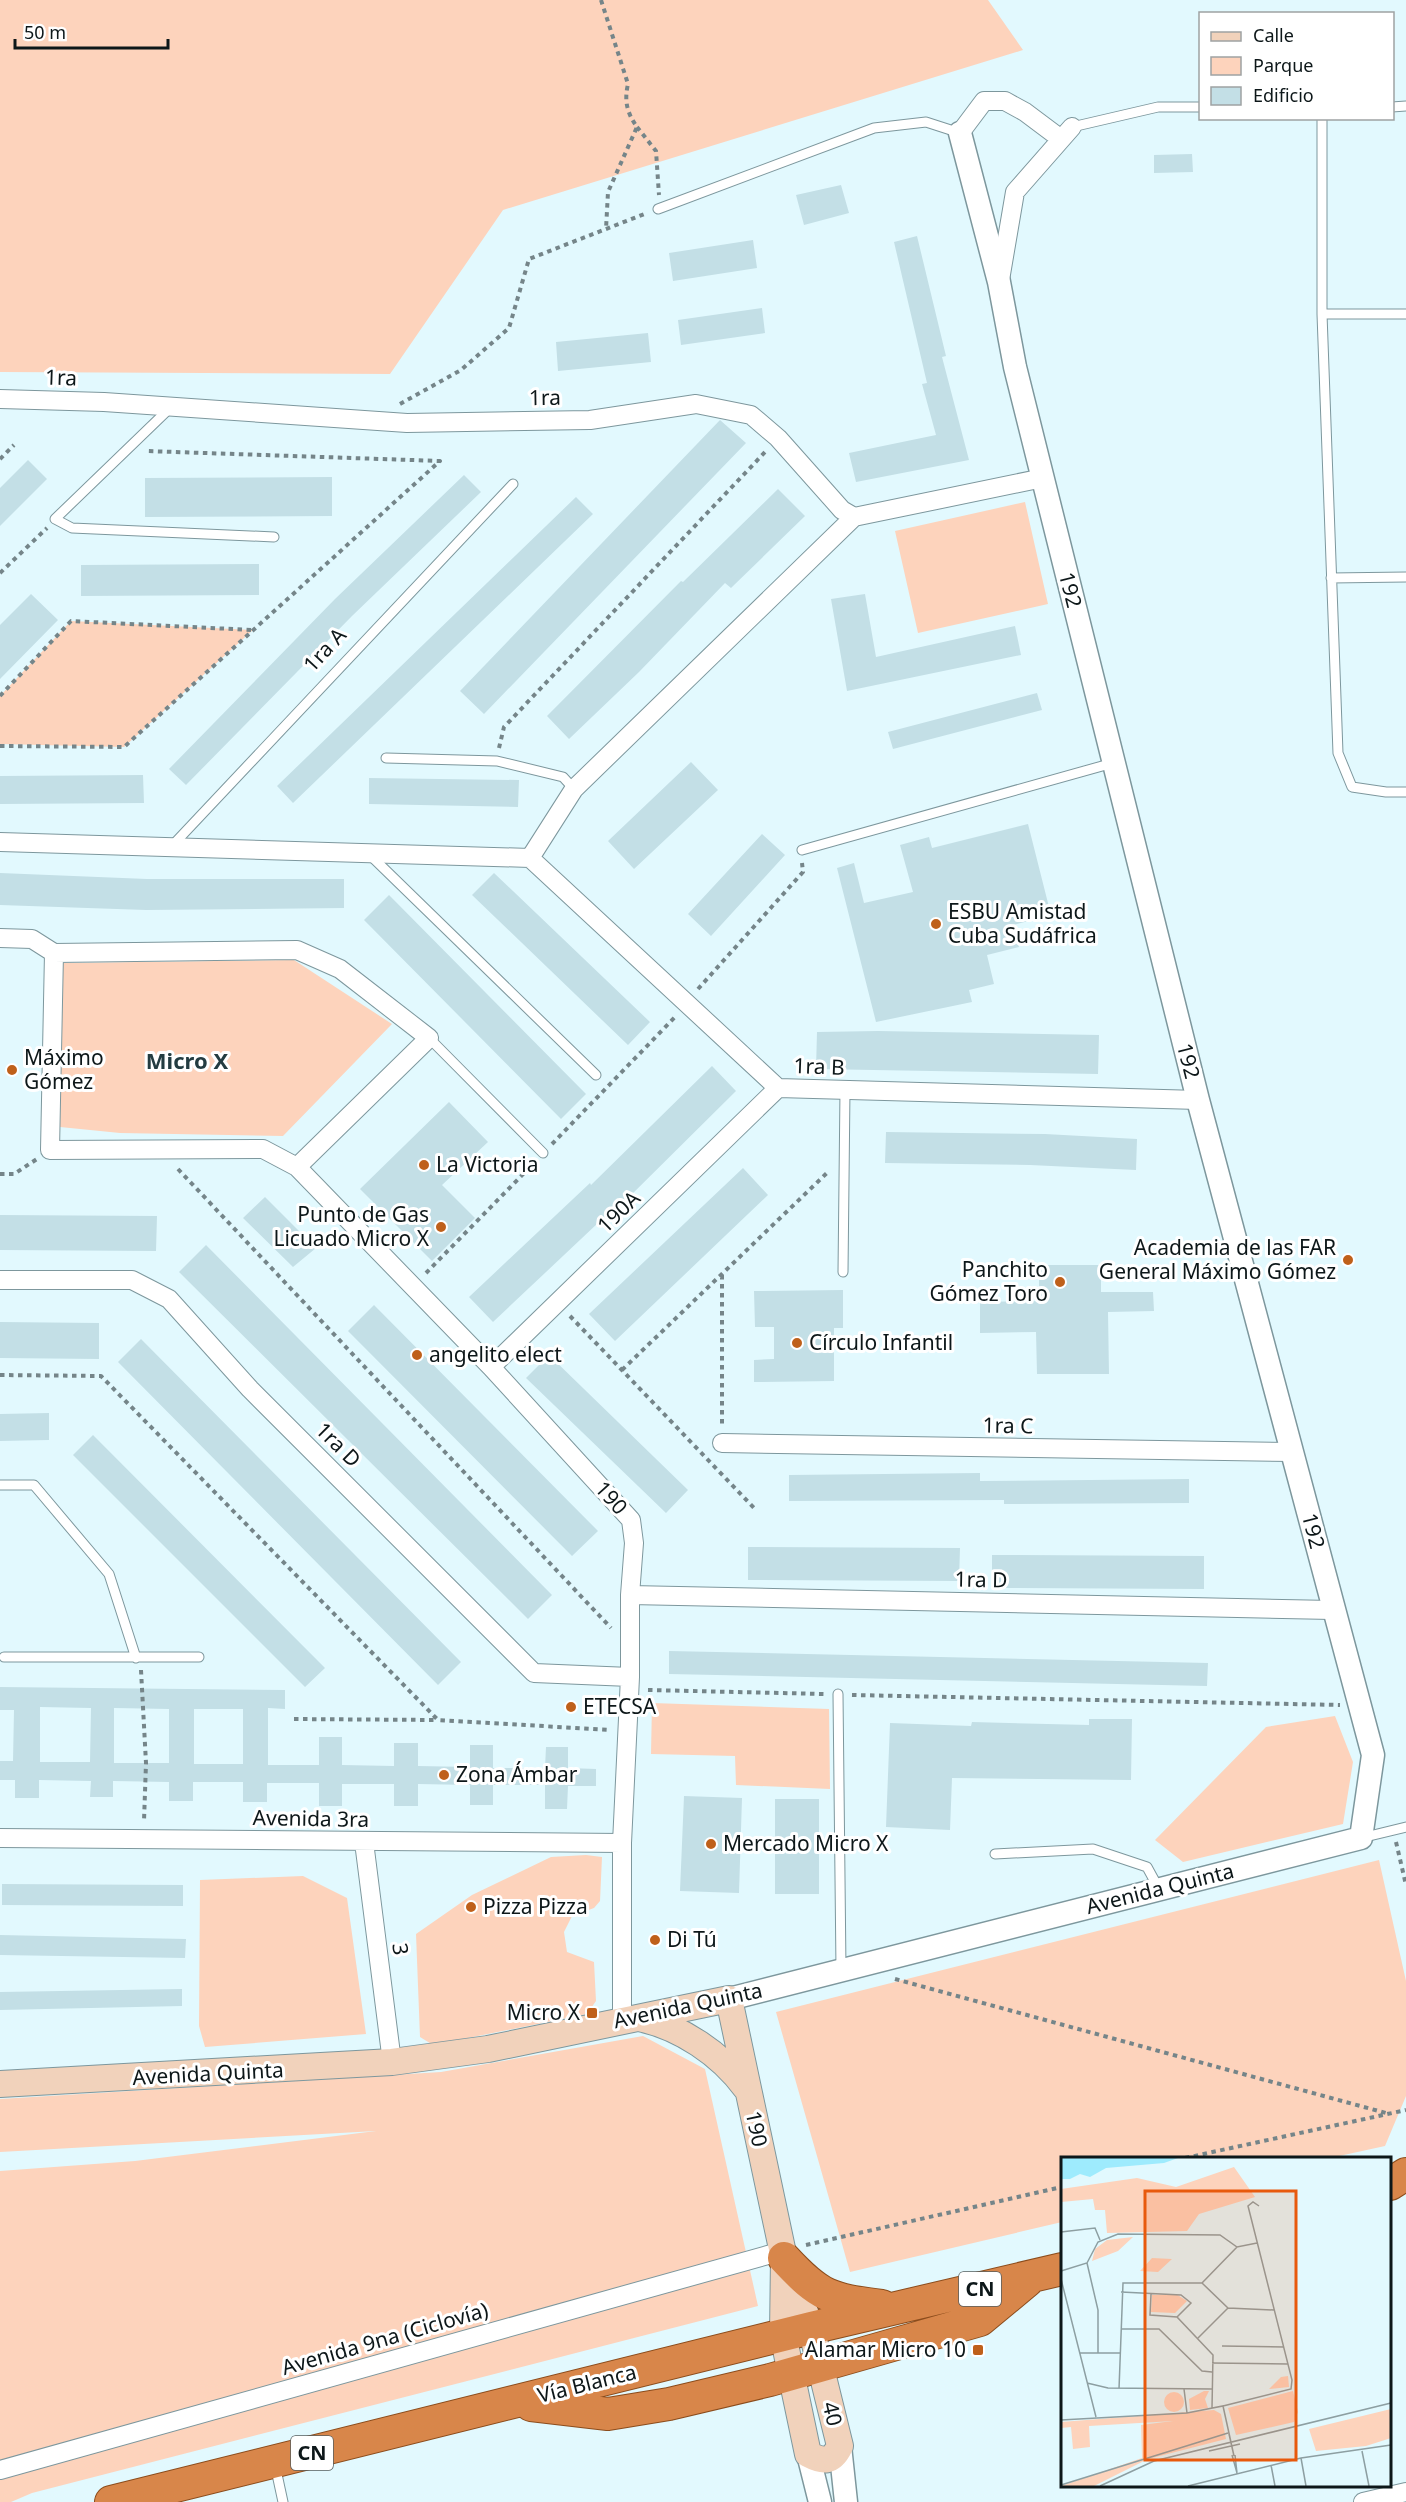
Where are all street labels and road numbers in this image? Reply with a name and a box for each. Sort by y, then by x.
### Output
street label: 1ra [45,362,78,392]
street label: 1ra [529,383,561,411]
street label: 192 [1053,569,1089,611]
street label: 1ra A [297,621,352,677]
street label: 192 [1171,1040,1207,1082]
street label: 1ra B [793,1051,845,1081]
street label: 190A [591,1184,646,1239]
street label: 1ra C [982,1411,1034,1439]
street label: 1ra D [310,1416,367,1473]
street label: 190 [589,1475,634,1520]
street label: 192 [1296,1510,1332,1552]
street label: 1ra D [954,1565,1008,1593]
street label: Avenida 3ra [253,1803,370,1833]
street label: Avenida Quinta [1083,1856,1237,1920]
street label: 3 [386,1941,416,1957]
street label: Avenida Quinta [611,1976,765,2034]
street label: Avenida Quinta [132,2055,284,2091]
street label: 190 [740,2108,774,2149]
road number: CN [959,2272,1001,2306]
street label: Avenida 9na (Ciclovía) [278,2295,491,2381]
street label: Vía Blanca [534,2357,639,2409]
street label: 40 [817,2399,849,2429]
road number: CN [291,2436,333,2470]

